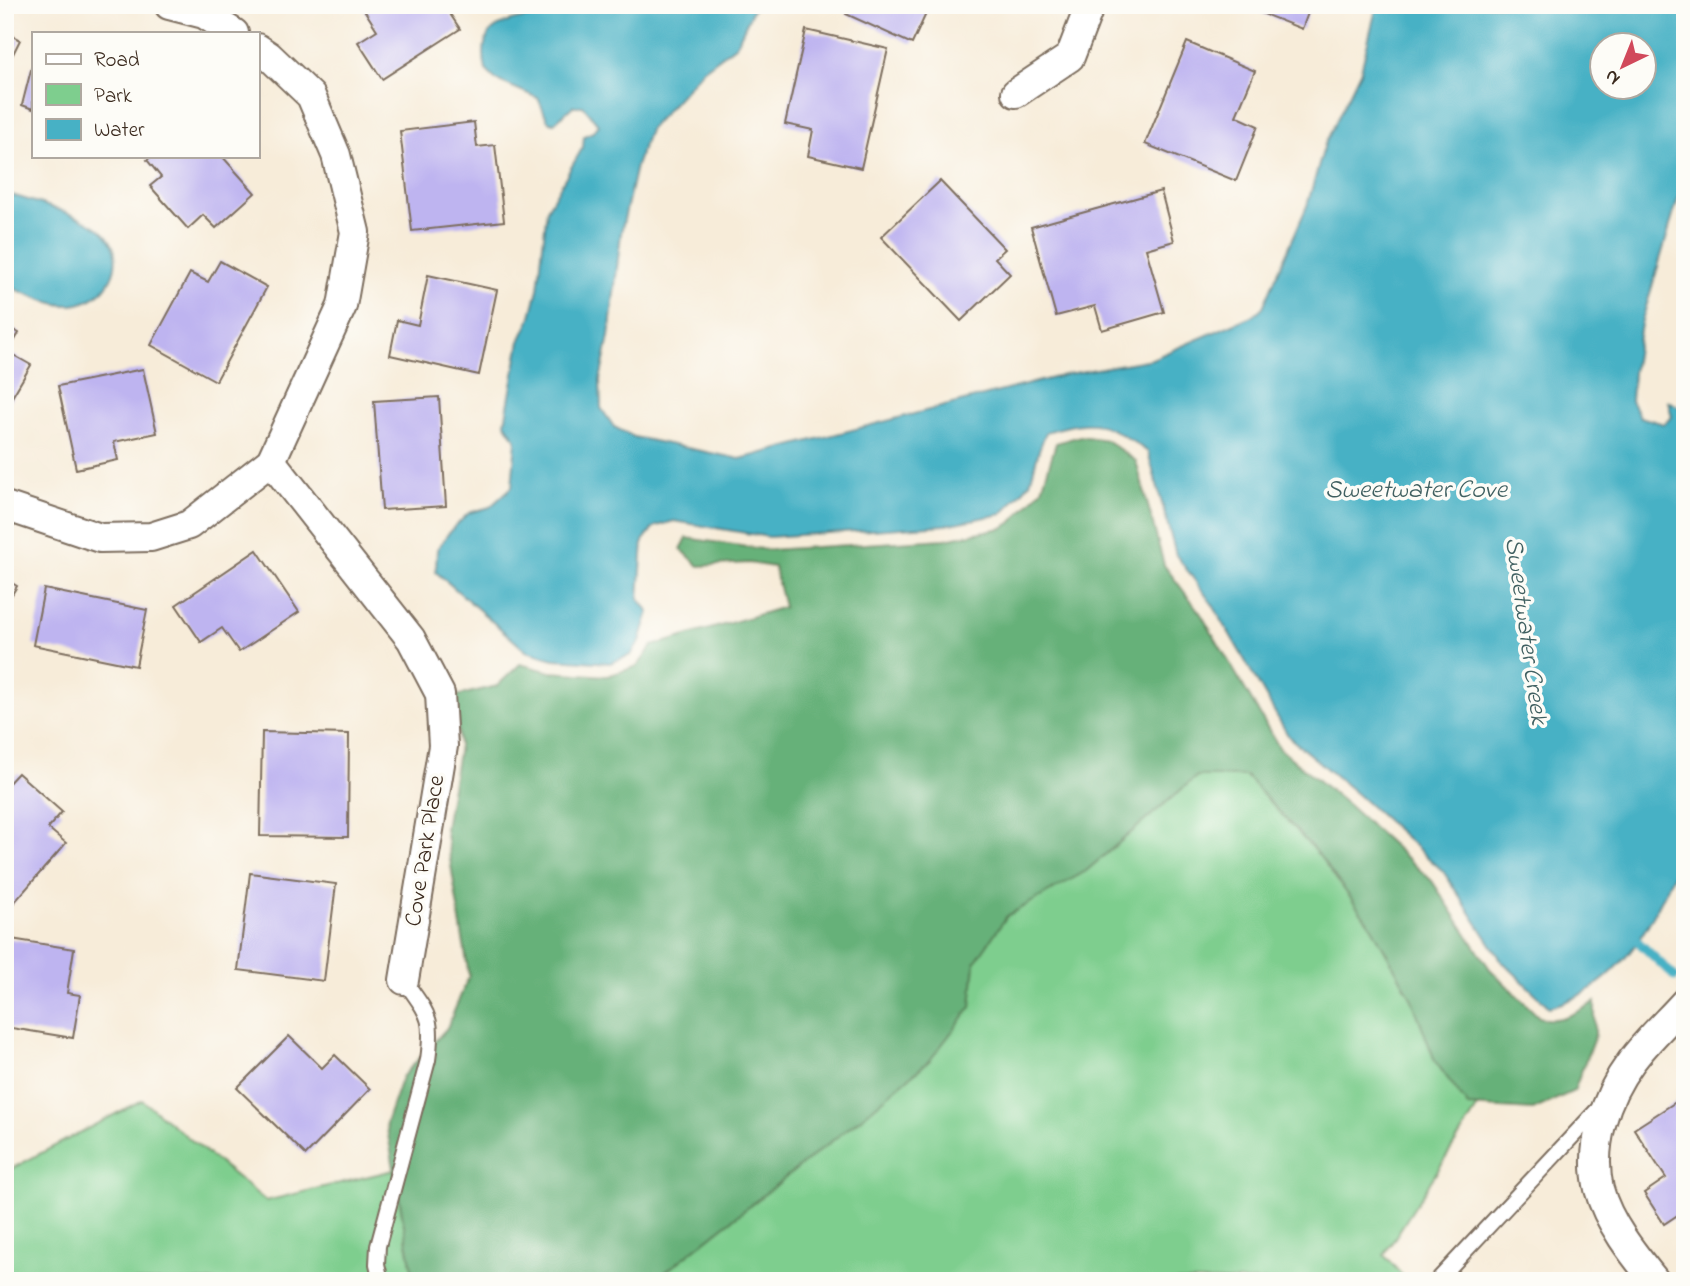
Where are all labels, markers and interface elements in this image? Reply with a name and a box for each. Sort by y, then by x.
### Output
legend [32,32,259,158]
north arrow [1588,32,1658,102]
text: Road [94,46,140,76]
text: N [1599,62,1627,91]
text: Park [94,82,133,112]
text: Water [94,116,145,146]
water label: Sweetwater Cove [1325,472,1508,510]
water label: Sweetwater Creek [1493,535,1557,729]
street label: Cove Park Place [397,773,455,929]

